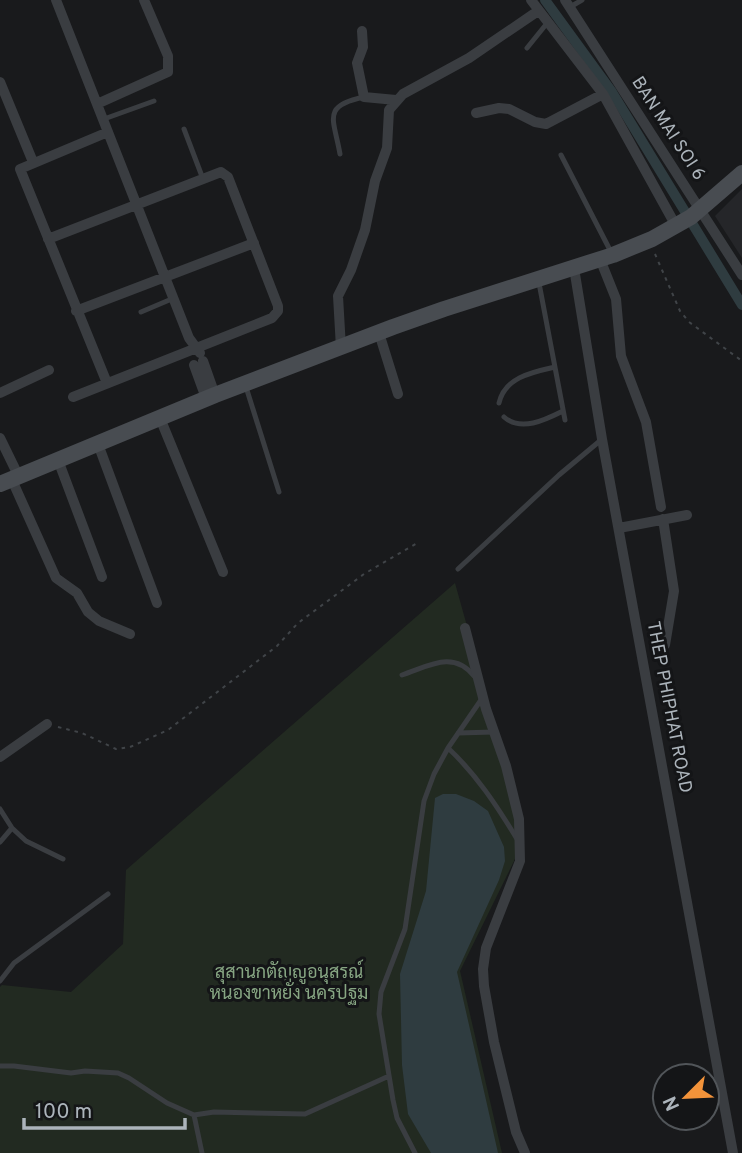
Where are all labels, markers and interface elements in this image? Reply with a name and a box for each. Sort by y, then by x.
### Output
street label: BAN MAI SOI 6 [626,73,710,185]
street label: THEP PHIPHAT ROAD [641,620,696,795]
park label: สุสานกตัญญูอนุสรณ์ หนองขาหยั่ง นครปฐม [210,959,368,1006]
north arrow [651,1062,721,1132]
scale bar [24,1086,186,1130]
text: N [659,1092,686,1114]
text: 100 m [35,1099,92,1126]

